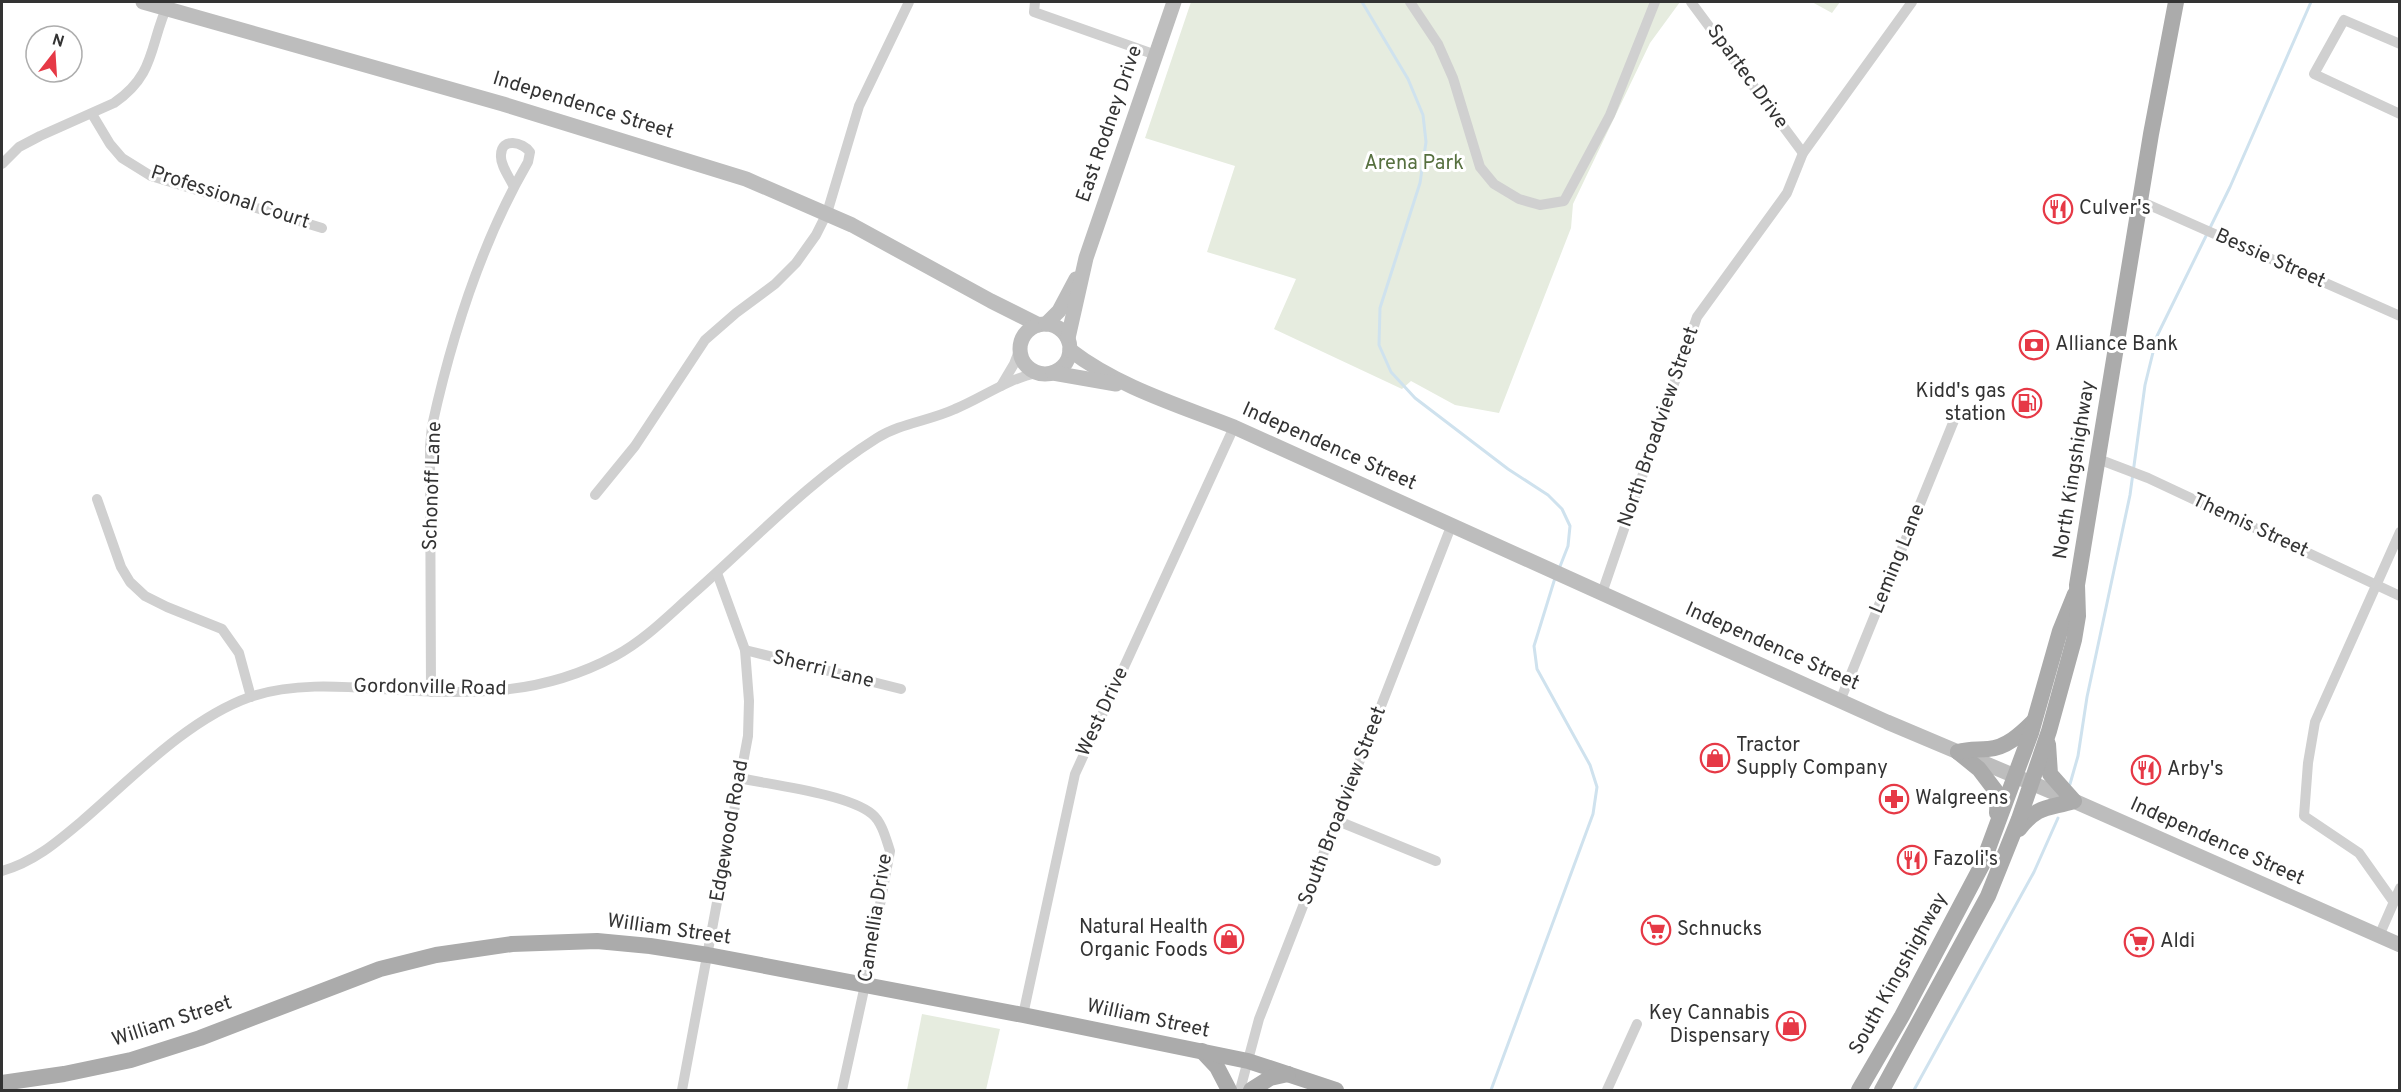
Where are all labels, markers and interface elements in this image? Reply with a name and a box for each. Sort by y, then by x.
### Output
street label: Spartec Drive [1700,20,1794,134]
north arrow [24,24,84,84]
text: N [49,30,66,53]
street label: East Rodney Drive [1071,42,1149,206]
street label: Independence Street [489,66,677,146]
park label: Arena Park [1364,151,1464,177]
street label: Professional Court [147,160,313,236]
restaurant icon: Culver's [2042,193,2074,225]
place label: Culver's [2079,196,2151,222]
street label: Bessie Street [2211,223,2329,295]
street label: North Broadview Street [1612,323,1706,531]
bank icon: Alliance Bank [2018,329,2050,361]
place label: Alliance Bank [2055,332,2178,358]
place label: Kidd's gas station [1916,379,2006,428]
street label: North Kingshighway [2048,379,2102,561]
fuel station icon: Kidd's gas station [2011,387,2043,419]
street label: Independence Street [1238,397,1420,497]
street label: Schonoff Lane [418,421,448,551]
street label: Themis Street [2188,488,2312,564]
street label: Leming Lane [1864,500,1932,618]
street label: Independence Street [1681,597,1863,697]
street label: Sherri Lane [769,645,877,695]
street label: West Drive [1071,663,1135,761]
street label: Gordonville Road [353,674,507,702]
street label: South Broadview Street [1293,703,1393,909]
place label: Tractor Supply Company [1736,733,1888,782]
shop icon: Tractor Supply Company [1699,742,1731,774]
restaurant icon: Arby's [2130,754,2162,786]
place label: Arby's [2167,757,2224,783]
street label: Edgewood Road [705,758,755,904]
pharmacy icon: Walgreens [1878,783,1910,815]
place label: Walgreens [1915,786,2008,812]
street label: Independence Street [2126,792,2308,892]
restaurant icon: Fazoli's [1896,844,1928,876]
place label: Fazoli's [1933,847,1998,873]
street label: Camellia Drive [853,852,899,984]
street label: South Kingshighway [1844,888,1954,1060]
street label: William Street [605,908,733,952]
supermarket icon: Schnucks [1640,914,1672,946]
place label: Natural Health Organic Foods [1079,915,1208,964]
place label: Schnucks [1677,917,1762,943]
shop icon: Natural Health Organic Foods [1213,923,1245,955]
supermarket icon: Aldi [2123,926,2155,958]
place label: Aldi [2160,929,2195,955]
street label: William Street [109,990,235,1054]
street label: William Street [1084,993,1212,1045]
place label: Key Cannabis Dispensary [1649,1001,1770,1050]
shop icon: Key Cannabis Dispensary [1775,1010,1807,1042]

